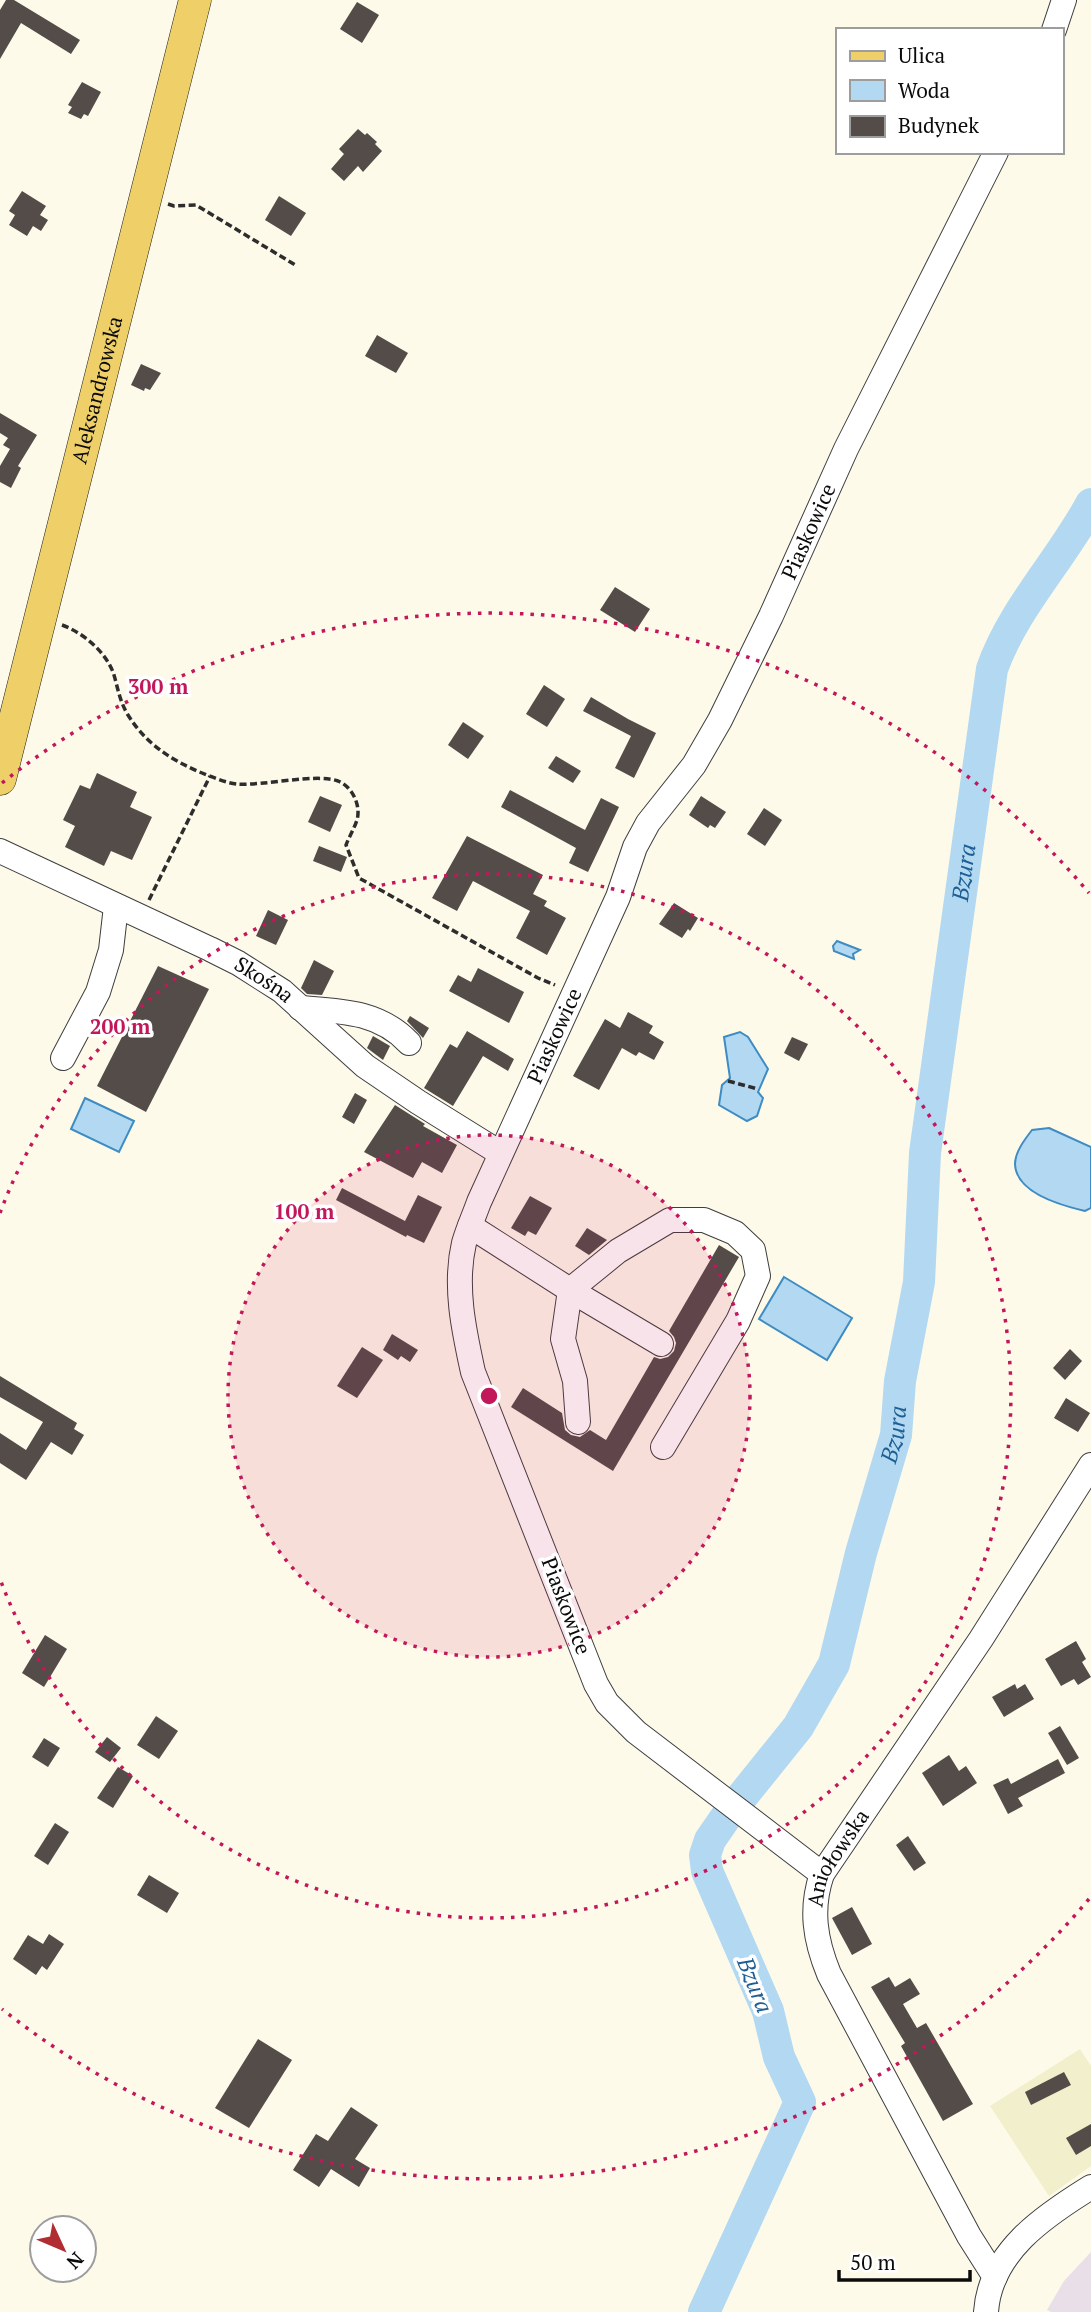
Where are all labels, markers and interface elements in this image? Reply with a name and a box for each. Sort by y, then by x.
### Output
legend [836,28,1063,154]
text: Ulica [898,41,946,69]
text: Woda [898,76,951,104]
text: Budynek [898,111,979,139]
street label: Aleksandrowska [64,313,128,467]
street label: Piaskowice [774,479,842,584]
text: 300 m [128,672,189,700]
water label: Bzura [944,842,983,904]
street label: Skośna [229,949,301,1009]
street label: Piaskowice [520,983,588,1088]
text: 200 m [90,1012,151,1040]
text: 100 m [274,1197,335,1225]
centre of rings [477,1384,501,1408]
water label: Bzura [872,1405,913,1468]
street label: Piaskowice [536,1553,598,1658]
street label: Aniołowska [800,1803,875,1908]
water label: Bzura [730,1951,781,2017]
north arrow [28,2214,98,2284]
scale bar [839,2238,970,2282]
text: N [61,2247,90,2275]
text: 50 m [850,2248,896,2276]

